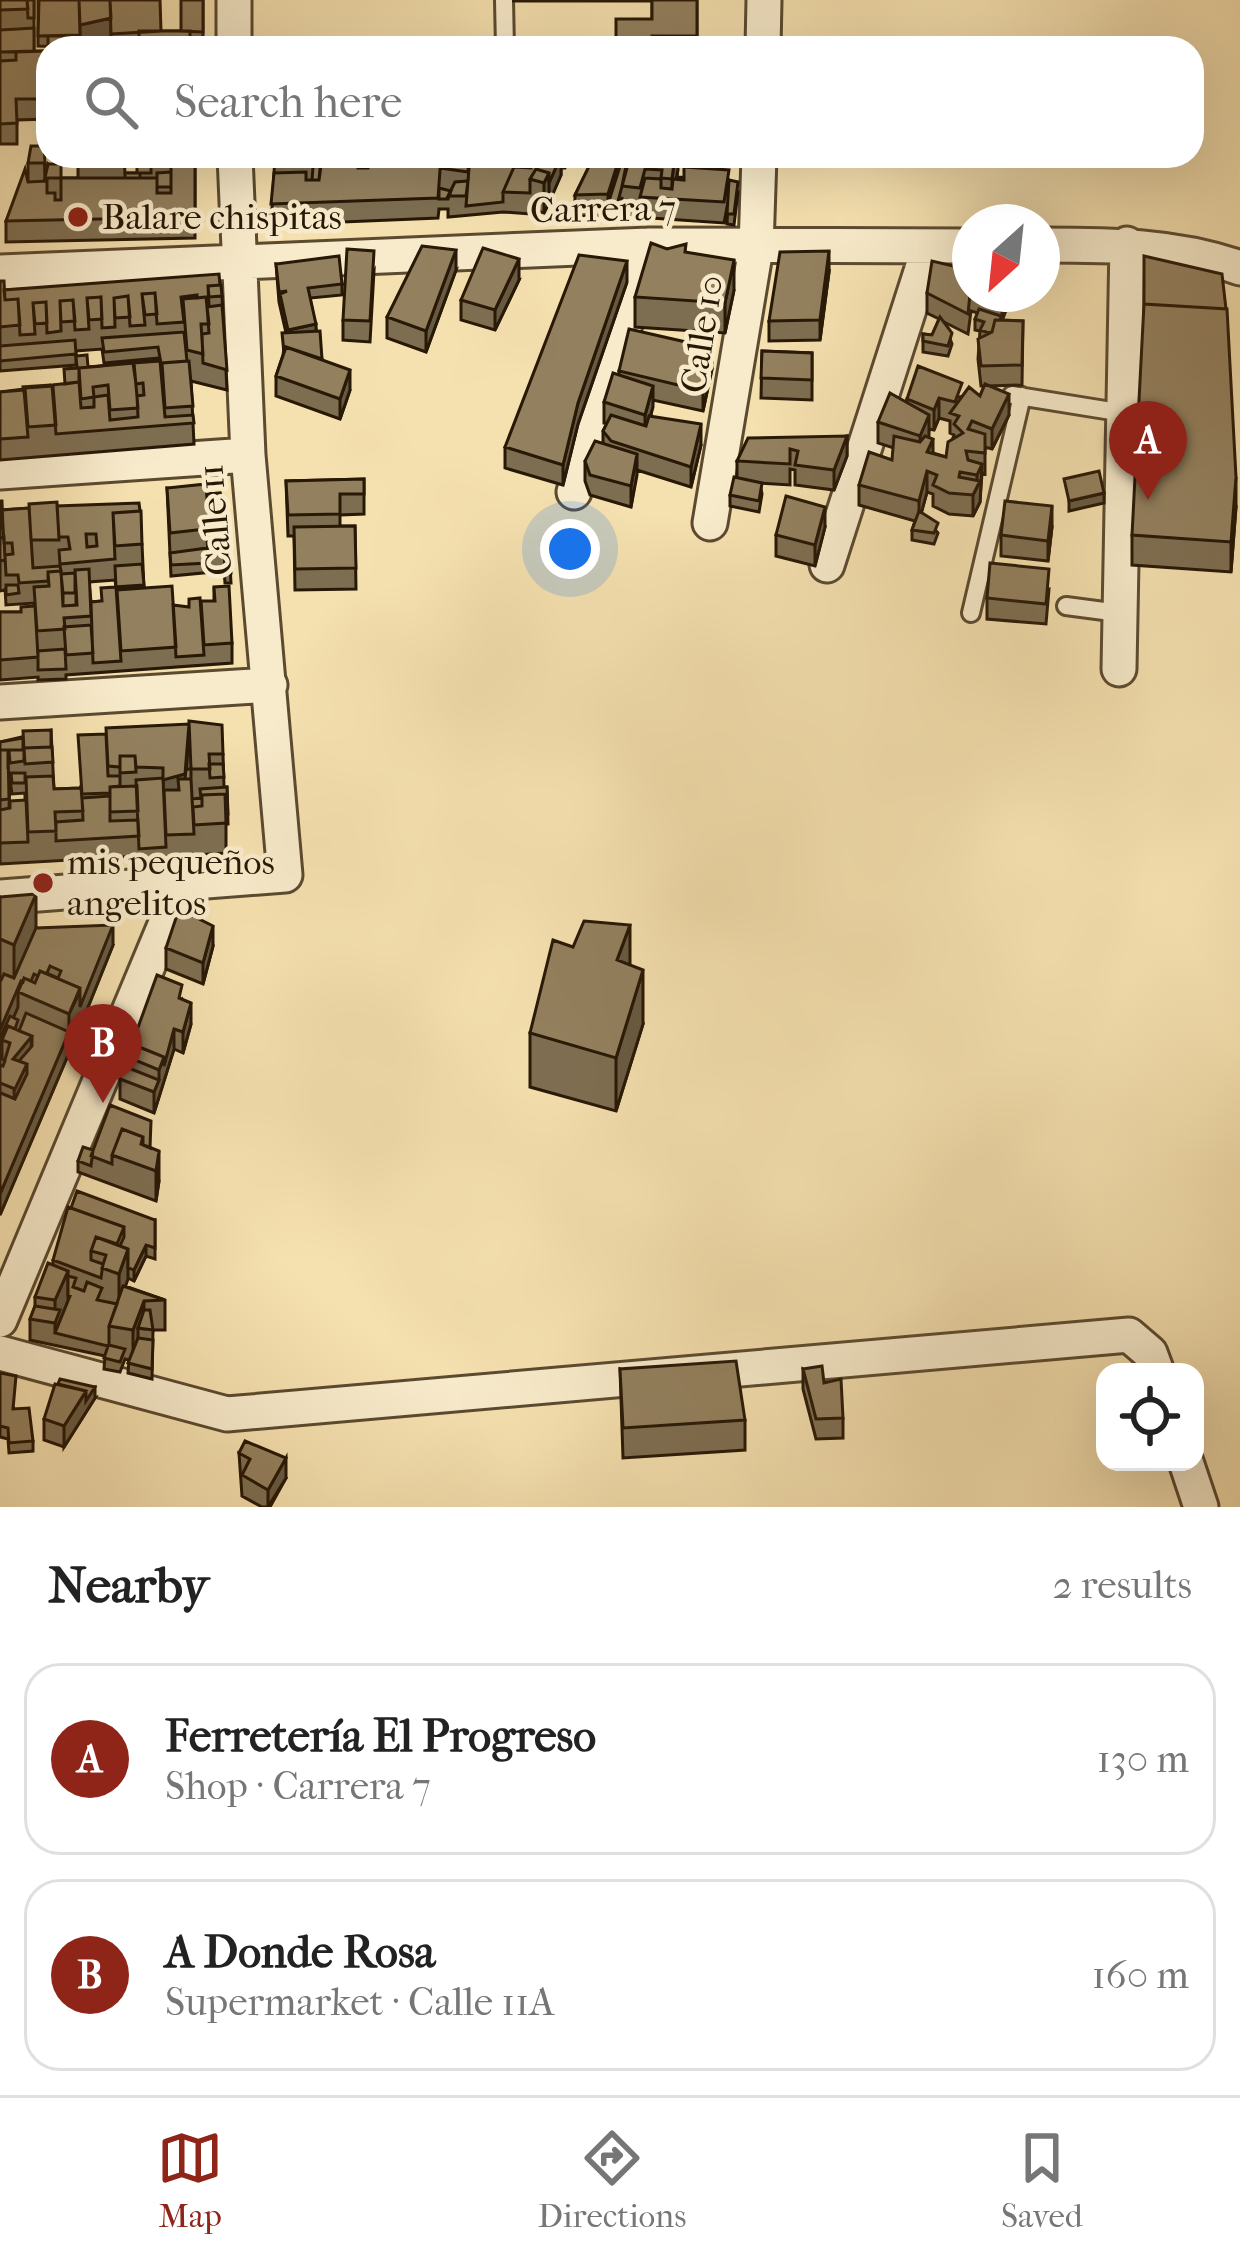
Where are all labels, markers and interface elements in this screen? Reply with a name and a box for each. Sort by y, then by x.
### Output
search box [36,36,1204,168]
icon: search [78,69,144,135]
text: Search here [174,76,402,129]
street label: Carrera 7 [530,187,676,231]
place label: Balare chispitas [102,196,342,238]
marker: Balare chispitas [65,204,91,230]
north arrow [952,204,1060,312]
street label: Calle 10 [672,272,732,396]
pin: A [1109,401,1187,500]
street label: Calle 11 [189,462,241,578]
your location [540,519,600,579]
place label: mis pequeños angelitos [67,841,275,924]
marker: mis pequeños angelitos [30,870,56,896]
pin: B [64,1004,142,1103]
map controls [1096,1363,1204,1471]
button: locate [1096,1363,1204,1471]
text: Nearby [48,1555,209,1615]
text: 2 results [1053,1562,1192,1608]
text: Ferretería El Progreso [165,1710,596,1763]
text: A [77,1736,103,1782]
text: 130 m [1097,1736,1189,1782]
text: Shop · Carrera 7 [165,1763,431,1809]
text: A Donde Rosa [165,1926,435,1979]
text: B [77,1952,103,1998]
text: 160 m [1092,1952,1189,1998]
text: Supermarket · Calle 11A [165,1979,555,2025]
tab: Map [157,2125,223,2236]
tab: Directions [538,2125,686,2236]
tab: Saved [1001,2125,1083,2236]

